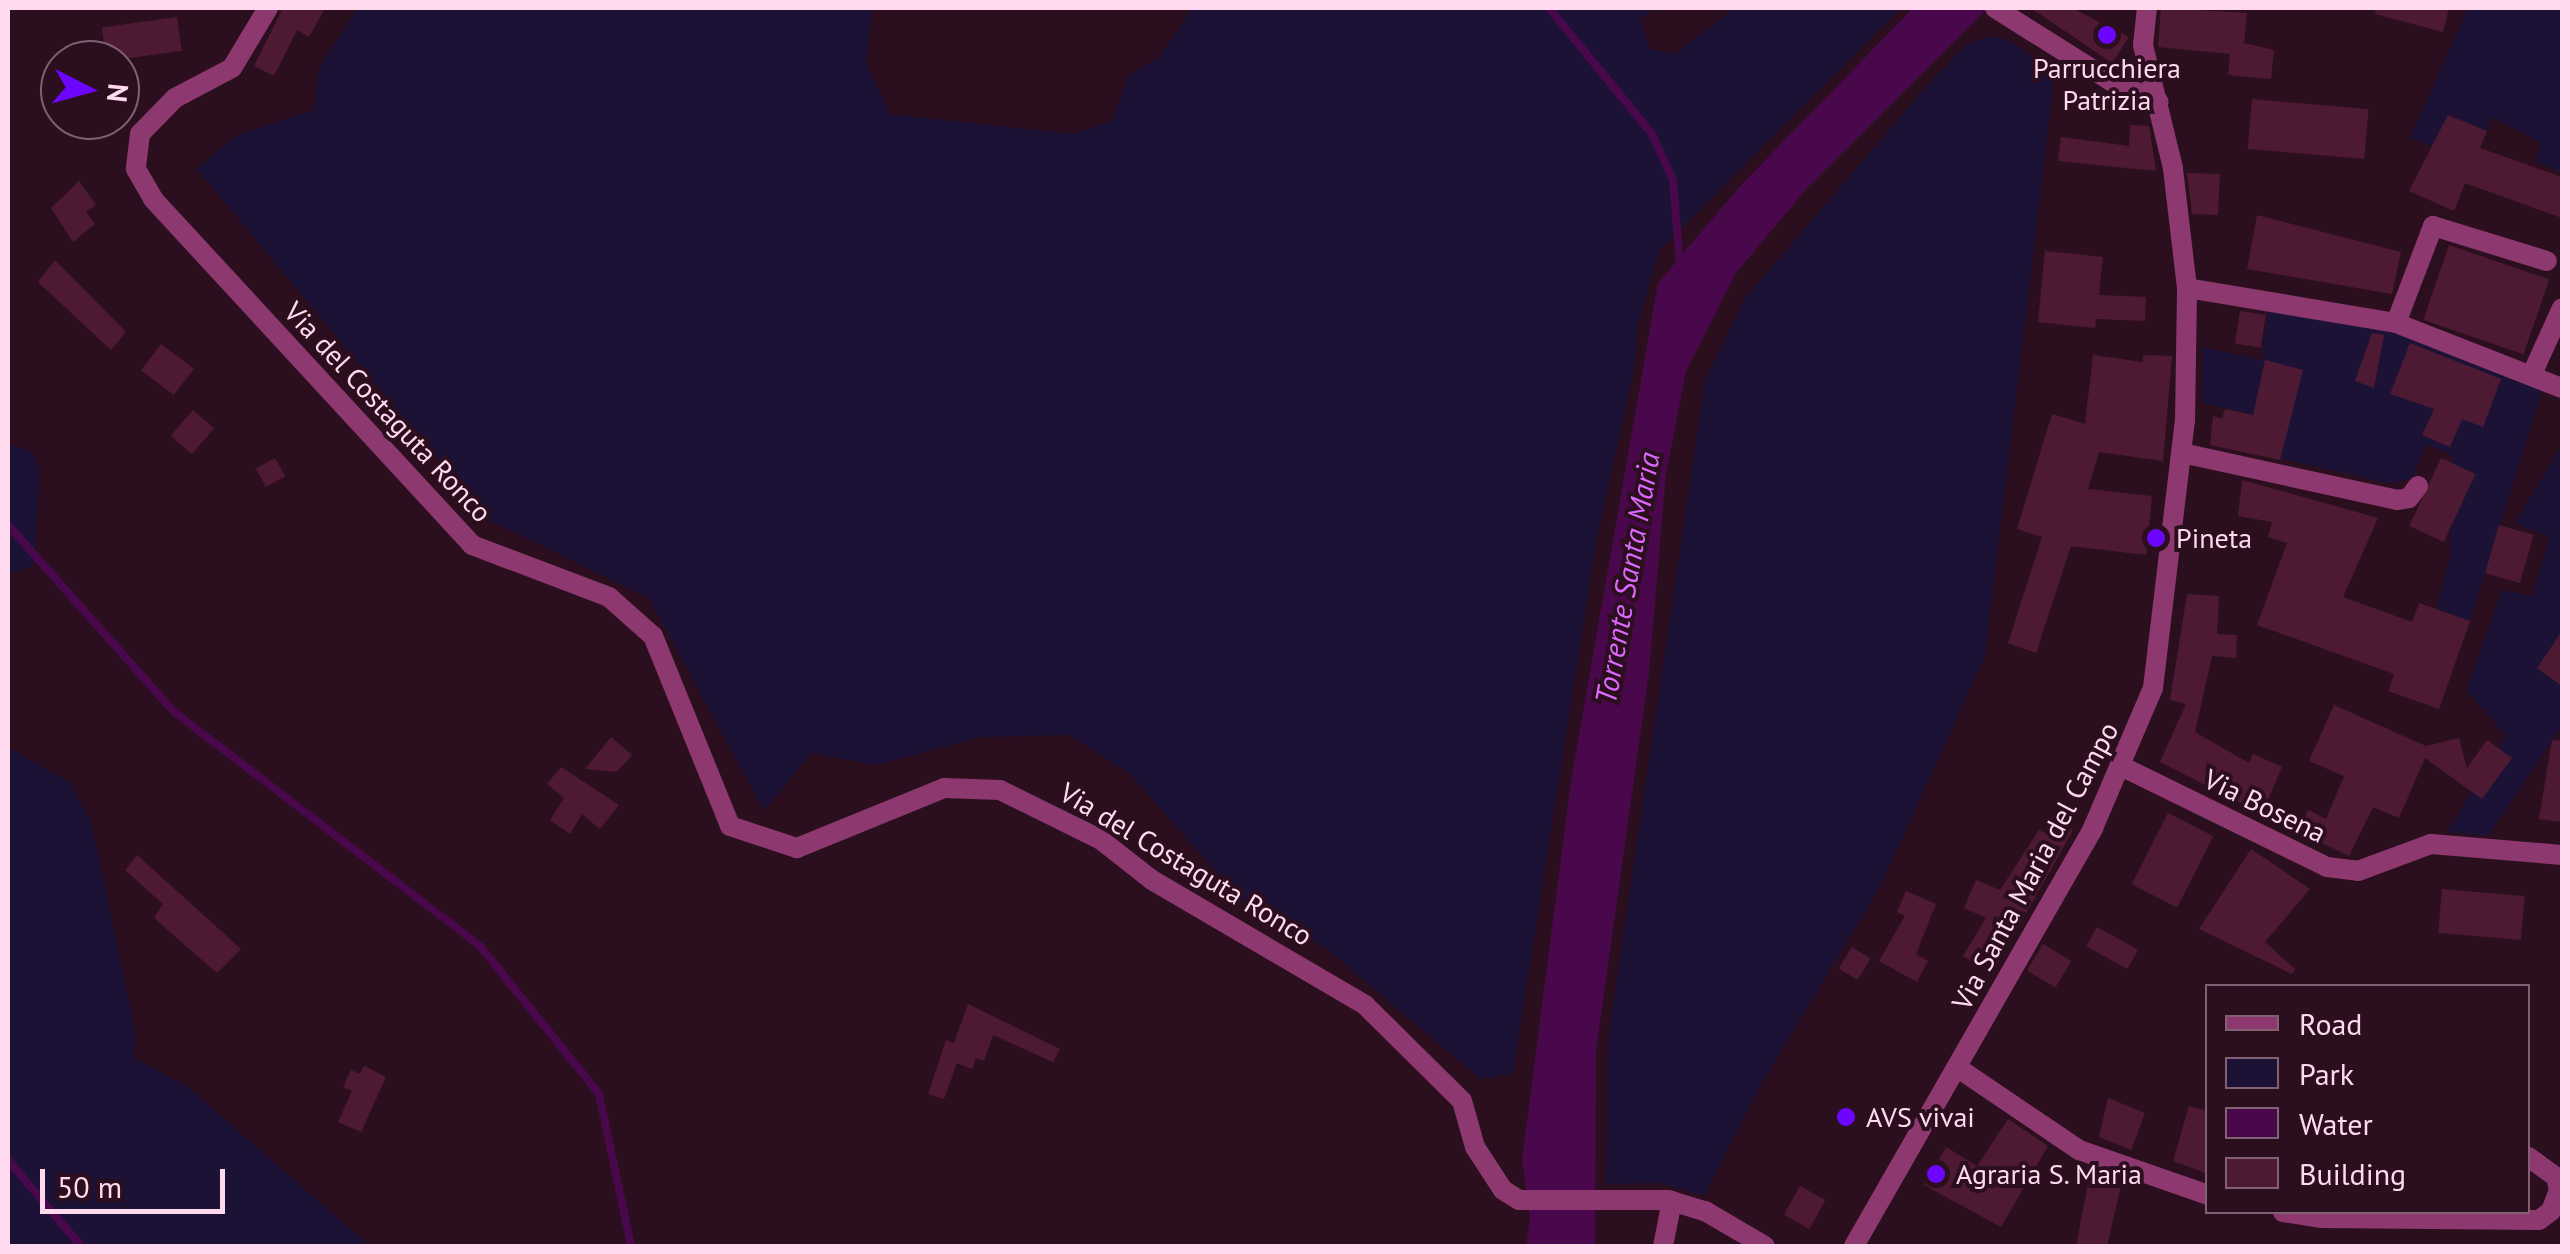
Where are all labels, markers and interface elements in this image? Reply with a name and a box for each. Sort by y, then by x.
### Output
marker: Parrucchiera Patrizia [2096,24,2118,46]
north arrow [40,40,140,140]
place label: Parrucchiera Patrizia [2033,51,2181,117]
text: N [99,82,138,104]
street label: Via del Costaguta Ronco [277,295,499,529]
water label: Torrente Santa Maria [1587,449,1667,707]
place label: Pineta [2176,521,2252,555]
marker: Pineta [2145,527,2167,549]
street label: Via Santa Maria del Campo [1945,716,2125,1016]
street label: Via Bosena [2199,762,2331,850]
street label: Via del Costaguta Ronco [1054,775,1318,953]
legend [2205,984,2530,1214]
text: Road [2299,1004,2363,1043]
text: Park [2299,1054,2354,1093]
place label: AVS vivai [1866,1100,1975,1134]
text: Water [2299,1104,2373,1143]
marker: AVS vivai [1835,1106,1857,1128]
scale bar [45,1149,230,1211]
text: Building [2299,1154,2406,1193]
place label: Agraria S. Maria [1956,1157,2144,1191]
marker: Agraria S. Maria [1925,1163,1947,1185]
text: 50 m [57,1167,122,1206]

